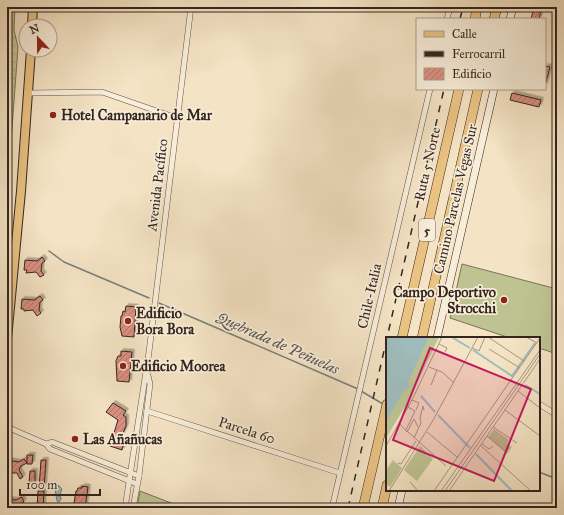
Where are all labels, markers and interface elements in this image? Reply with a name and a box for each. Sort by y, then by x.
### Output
north arrow [18,18,58,58]
legend [416,18,546,90]
text: N [28,21,42,37]
text: Calle [452,27,477,41]
text: Ferrocarril [452,47,506,61]
text: Edificio [452,67,491,81]
place label: Hotel Campanario de Mar [61,107,213,125]
marker: Hotel Campanario de Mar [48,110,58,120]
street label: Camino Parcelas Vegas Sur [430,122,481,276]
street label: Ruta 5 Norte [411,125,444,203]
street label: Avenida Pacífico [143,138,172,233]
road number: 5 [419,219,435,241]
street label: Chile-Italia [354,262,385,330]
place label: Campo Deportivo Strocchi [393,284,496,317]
marker: Campo Deportivo Strocchi [499,295,509,305]
place label: Edificio Bora Bora [136,305,195,338]
water label: Quebrada de Peñuelas [213,308,343,378]
marker: Edificio Bora Bora [123,316,133,326]
inset map [386,337,540,491]
place label: Edificio Moorea [131,358,226,375]
marker: Edificio Moorea [118,361,128,371]
street label: Parcela 60 [216,413,277,448]
place label: Las Añañucas [83,431,162,448]
marker: Las Añañucas [70,434,80,444]
scale bar [20,471,100,497]
text: 100 m [26,478,57,492]

